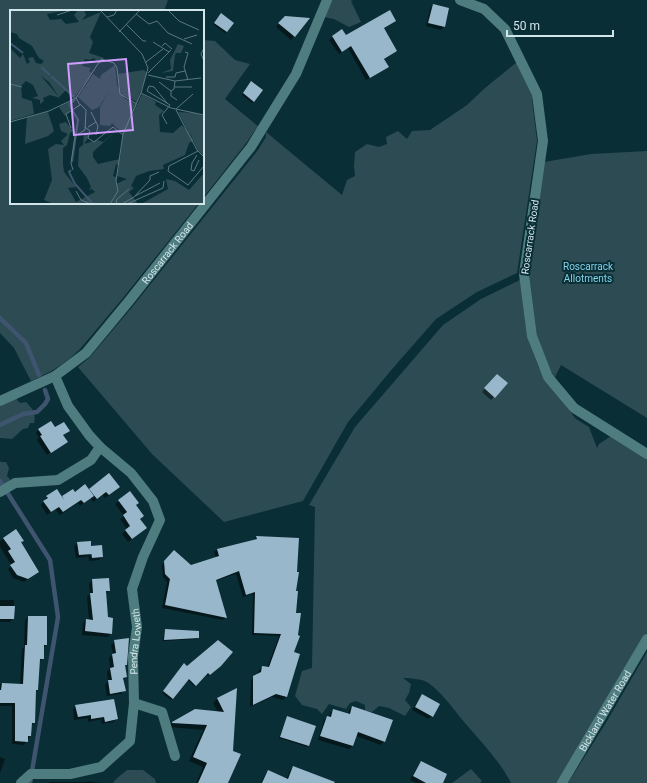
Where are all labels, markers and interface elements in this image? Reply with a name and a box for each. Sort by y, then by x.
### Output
inset map [10,10,204,204]
scale bar [507,12,613,38]
text: 50 m [513,19,540,33]
street label: Roscarrack Road [519,199,541,275]
street label: Roscarrack Road [139,220,195,286]
park label: Roscarrack Allotments [563,261,614,284]
street label: Pendra Loweth [127,608,143,675]
street label: Bickland Water Road [577,668,633,753]

